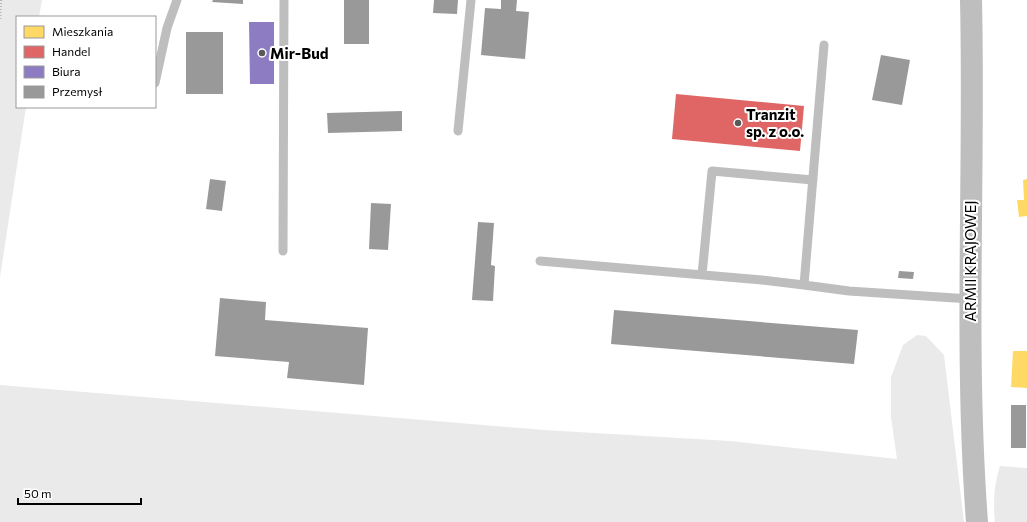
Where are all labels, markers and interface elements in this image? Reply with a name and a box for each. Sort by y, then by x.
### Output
legend [16,16,156,108]
text: Mieszkania [52,24,113,38]
text: Handel [52,44,90,58]
place label: Mir-Bud [270,44,328,62]
marker: Mir-Bud [257,48,267,58]
text: Biura [52,64,80,78]
text: Przemysł [52,84,103,98]
place label: Tranzit sp. z o.o. [746,105,804,140]
marker: Tranzit sp. z o.o. [733,118,743,128]
street label: ARMII KRAJOWEJ [961,200,979,322]
scale bar [18,480,141,506]
text: 50 m [24,486,52,500]

